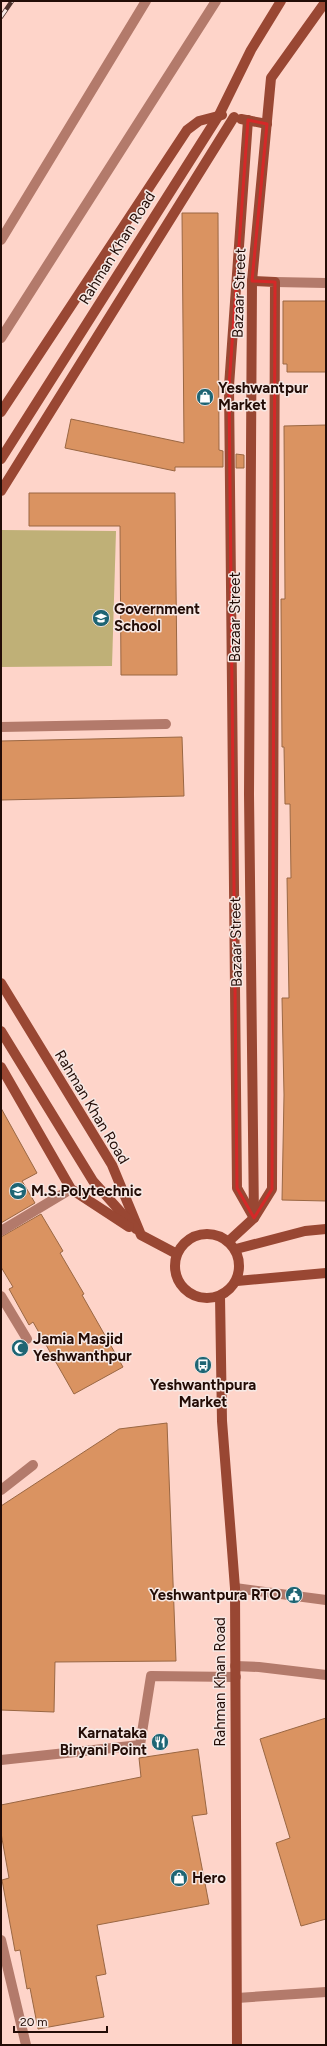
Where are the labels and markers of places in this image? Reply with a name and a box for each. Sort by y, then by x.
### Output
place label: Yeshwantpur Market [218,379,308,414]
shop icon: Yeshwantpur Market [195,387,215,407]
place label: Government School [114,600,200,635]
school or university icon: Government School [91,608,111,628]
school or university icon: M.S.Polytechnic [8,1181,28,1201]
place label: M.S.Polytechnic [31,1182,142,1200]
place label: Jamia Masjid Yeshwanthpur [33,1330,132,1365]
mosque icon: Jamia Masjid Yeshwanthpur [10,1338,30,1358]
bus stop icon: Yeshwanthpura Market [193,1355,213,1375]
place label: Yeshwanthpura Market [150,1376,256,1411]
public building icon: Yeshwantpura RTO [284,1585,304,1605]
place label: Yeshwantpura RTO [149,1586,281,1604]
place label: Karnataka Biryani Point [60,1724,147,1759]
restaurant icon: Karnataka Biryani Point [150,1732,170,1752]
shop icon: Hero [169,1868,189,1888]
place label: Hero [192,1869,226,1887]

